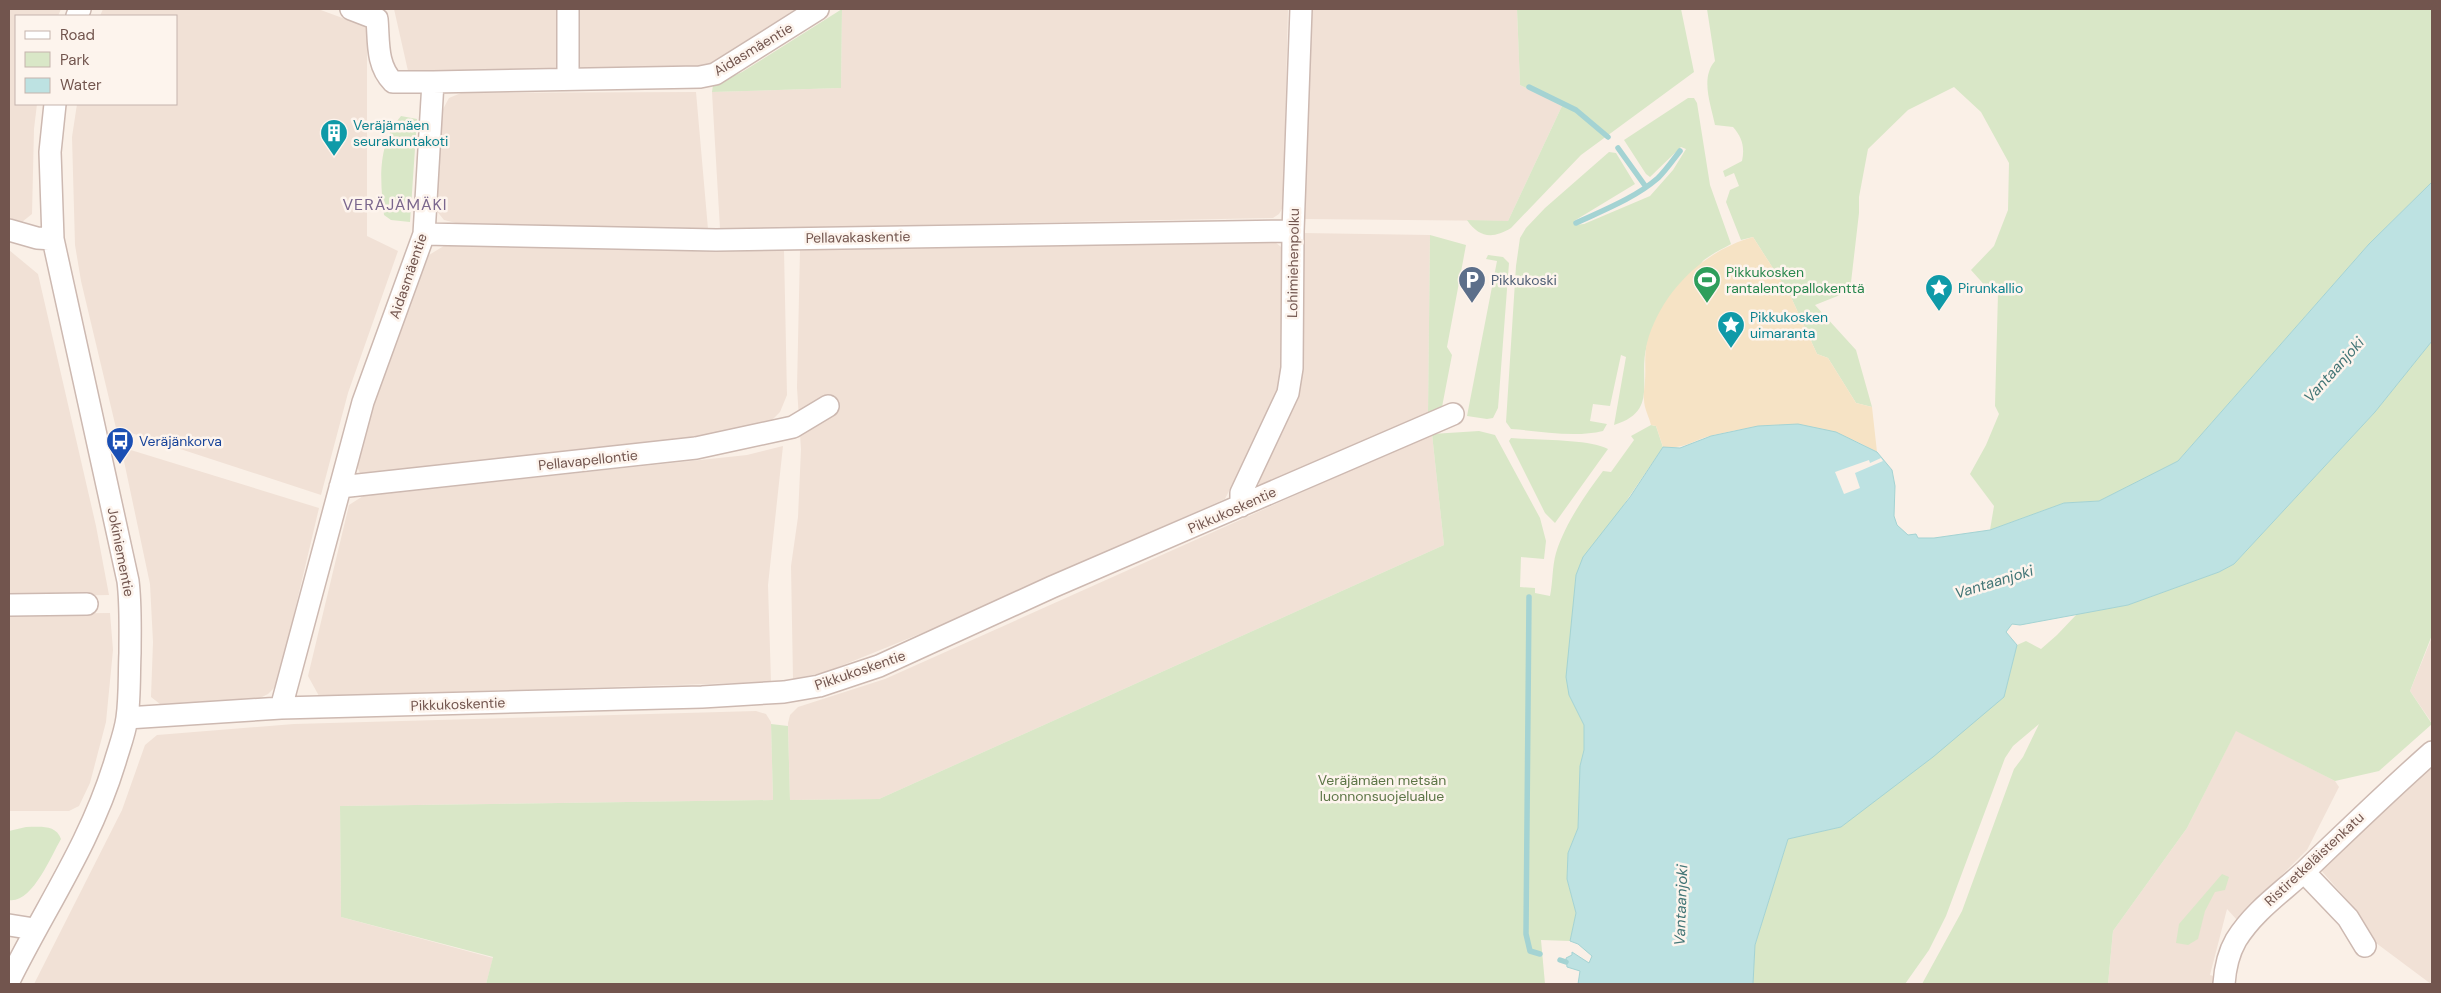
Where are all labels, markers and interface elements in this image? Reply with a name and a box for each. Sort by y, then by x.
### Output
legend [15,15,178,105]
street label: Aidasmäentie [710,18,796,80]
text: Road [60,25,95,45]
text: Park [60,50,90,70]
text: Water [60,75,102,95]
place label: Veräjämäen seurakuntakoti [353,116,448,150]
building icon: Veräjämäen seurakuntakoti [319,118,349,157]
district label: VERÄJÄMÄKI [342,194,448,215]
street label: Lohimiehenpolku [1283,208,1303,318]
street label: Pellavakaskentie [805,227,911,247]
street label: Aidasmäentie [385,231,431,321]
place label: Pikkukosken rantalentopallokenttä [1726,263,1865,297]
parking icon: Pikkukoski [1457,265,1487,304]
sports icon: Pikkukosken rantalentopallokenttä [1692,265,1722,304]
place label: Pikkukoski [1491,271,1557,289]
place icon: Pirunkallio [1924,273,1954,312]
place label: Pirunkallio [1958,279,2023,297]
place label: Pikkukosken uimaranta [1750,308,1828,342]
place icon: Pikkukosken uimaranta [1716,310,1746,349]
water label: Vantaanjoki [2299,333,2369,407]
bus stop icon: Veräjänkorva [105,426,135,465]
place label: Veräjänkorva [139,432,222,450]
street label: Pellavapellontie [537,446,639,474]
street label: Pikkukoskentie [1185,482,1279,538]
street label: Jokiniementie [104,506,138,598]
water label: Vantaanjoki [1952,560,2036,603]
street label: Pikkukoskentie [812,646,908,694]
street label: Pikkukoskentie [410,693,506,715]
park label: Veräjämäen metsän luonnonsuojelualue [1318,771,1446,805]
street label: Ristiretkeläistenkatu [2260,808,2368,910]
water label: Vantaanjoki [1670,864,1692,946]

